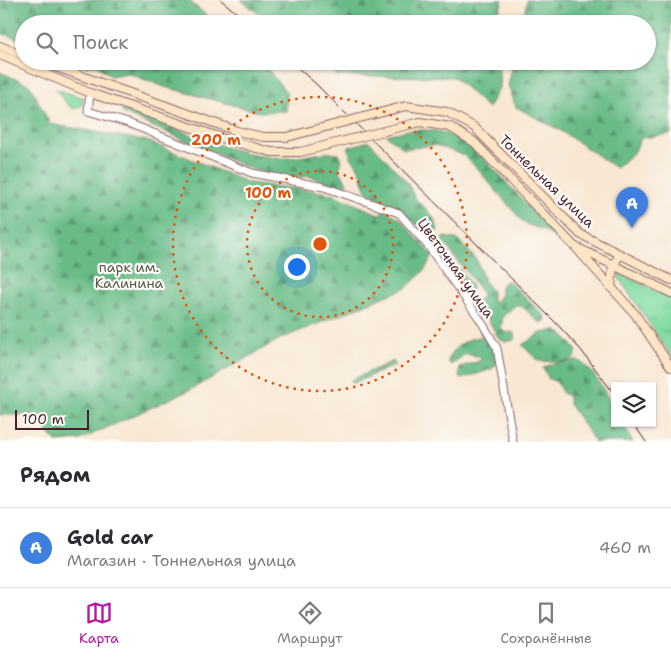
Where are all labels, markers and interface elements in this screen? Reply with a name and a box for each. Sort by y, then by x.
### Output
search box [15,15,656,70]
icon: search [33,29,61,57]
text: Поиск [73,30,128,55]
text: 200 m [191,130,241,150]
street label: Тоннельная улица [495,131,599,231]
text: 100 m [245,183,291,203]
pin: A [616,187,648,228]
street label: Цветочная улица [414,215,498,322]
centre of rings [311,235,329,253]
your location [284,254,310,280]
park label: парк им. Калинина [95,258,164,292]
map controls [611,382,656,427]
button: layers [611,382,656,427]
scale bar [15,407,89,430]
text: 100 m [22,410,64,428]
text: Рядом [20,461,90,489]
text: Gold car [67,525,154,550]
text: A [30,537,42,558]
text: 460 m [599,537,651,558]
text: Магазин · Тоннельная улица [67,550,296,571]
tab: Карта [79,599,119,647]
tab: Маршрут [277,599,342,647]
tab: Сохранённые [501,599,592,647]

